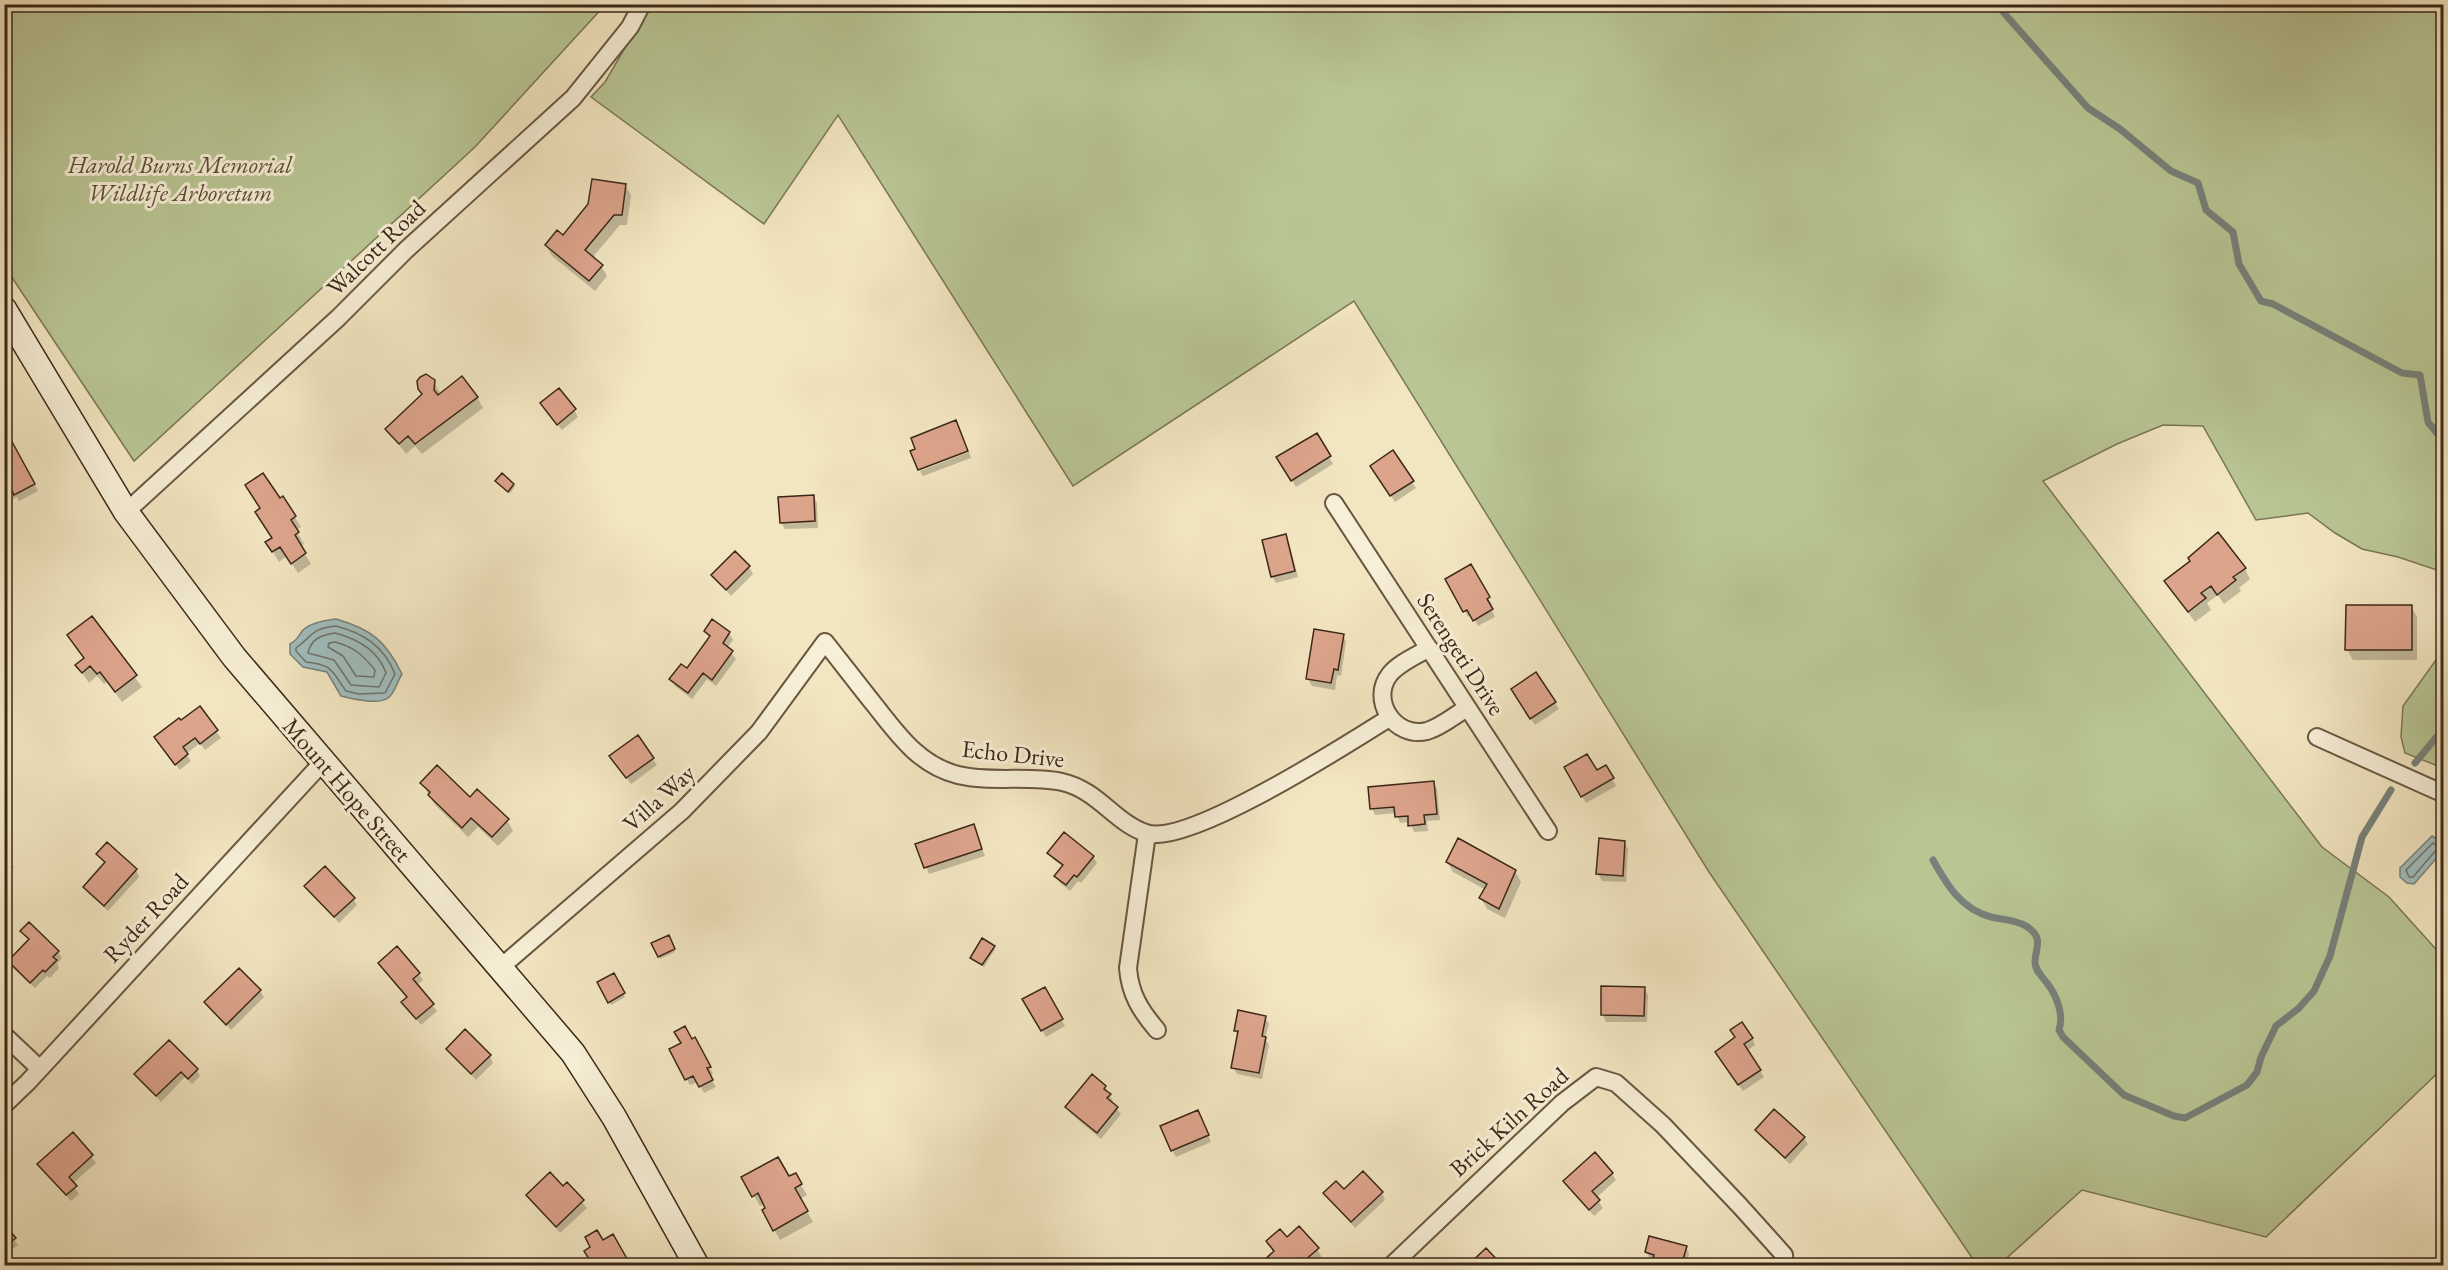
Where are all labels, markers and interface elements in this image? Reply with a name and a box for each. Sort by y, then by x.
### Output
park label: Harold Burns Memorial Wildlife Arboretum [67,149,293,208]
street label: Walcott Road [319,192,432,303]
street label: Serengeti Drive [1410,587,1513,721]
street label: Mount Hope Street [276,711,419,869]
street label: Echo Drive [960,733,1066,774]
street label: Villa Way [616,757,702,838]
street label: Ryder Road [96,866,196,969]
street label: Brick Kiln Road [1443,1060,1575,1183]

